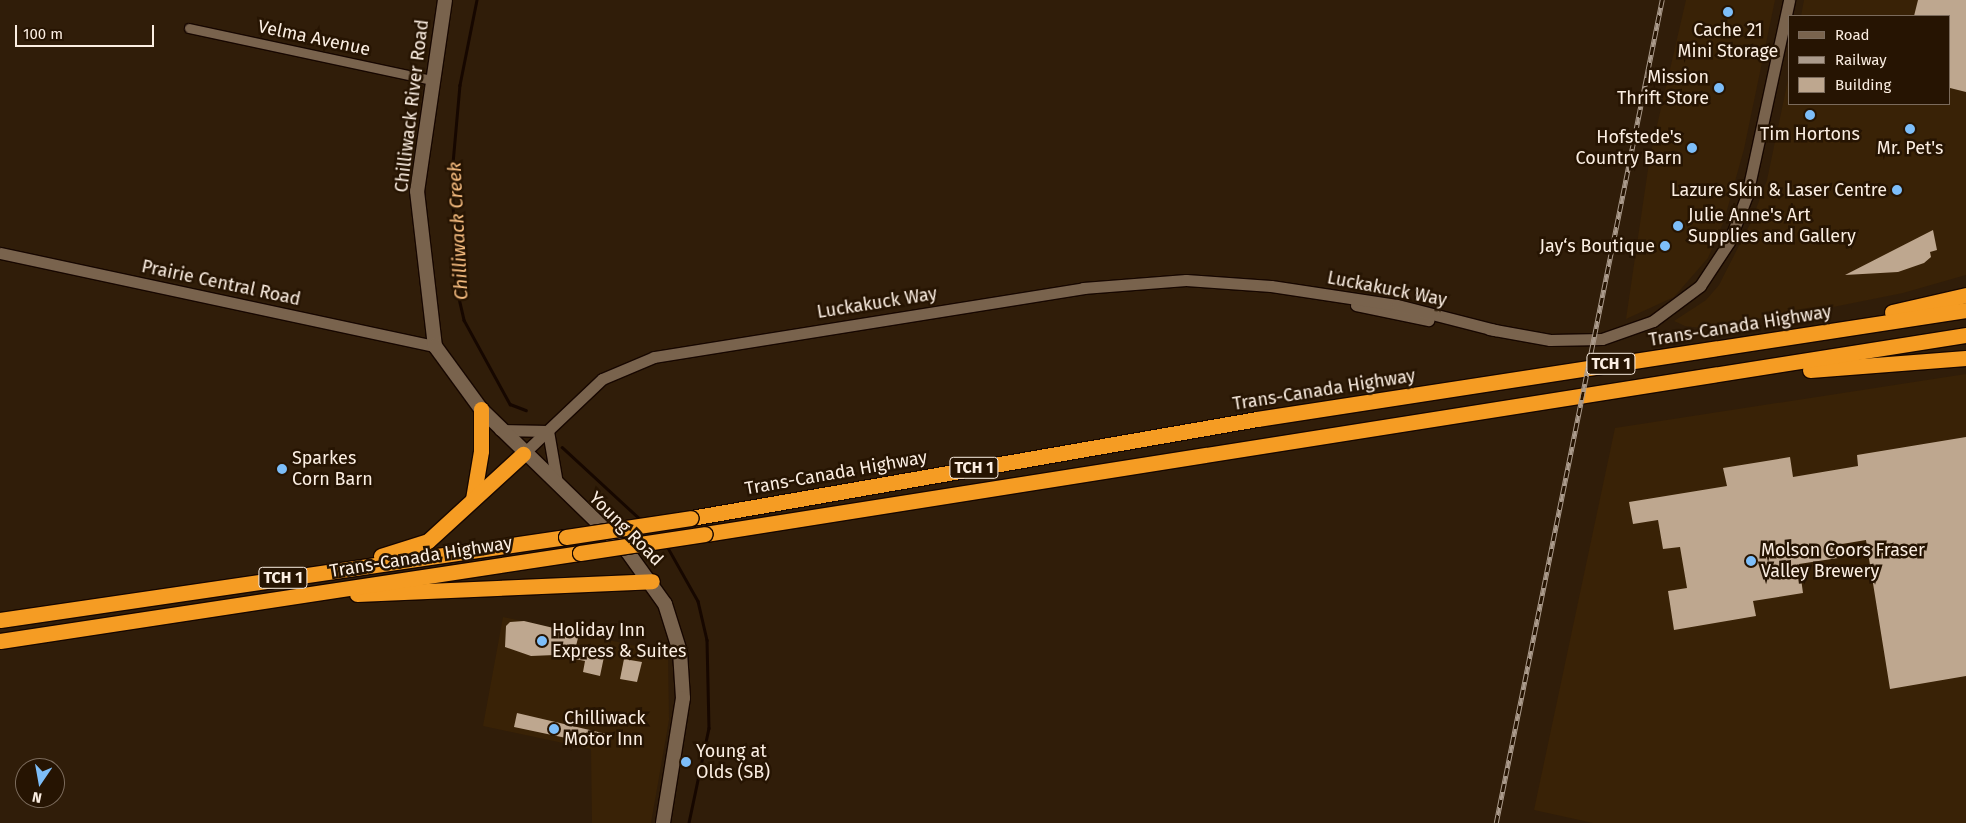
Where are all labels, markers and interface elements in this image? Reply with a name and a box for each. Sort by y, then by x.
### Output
marker: Cache 21 Mini Storage [1722,6,1734,18]
scale bar [18,15,156,47]
legend [1788,15,1951,105]
street label: Velma Avenue [256,16,372,60]
street label: Chilliwack River Road [391,18,433,194]
place label: Cache 21 Mini Storage [1678,20,1778,62]
text: 100 m [23,25,63,43]
text: Road [1835,26,1870,44]
text: Railway [1835,51,1887,69]
place label: Mission Thrift Store [1617,67,1709,110]
text: Building [1835,76,1891,94]
marker: Mission Thrift Store [1713,82,1725,94]
marker: Tim Hortons [1804,109,1816,121]
place label: Tim Hortons [1760,123,1860,145]
marker: Mr. Pet's [1904,123,1916,135]
place label: Hofstede's Country Barn [1575,127,1682,170]
place label: Mr. Pet's [1877,137,1943,159]
marker: Hofstede's Country Barn [1686,142,1698,154]
water label: Chilliwack Creek [443,161,473,301]
place label: Lazure Skin & Laser Centre [1671,179,1887,201]
marker: Lazure Skin & Laser Centre [1891,184,1903,196]
place label: Julie Anne's Art Supplies and Gallery [1688,205,1856,248]
marker: Julie Anne's Art Supplies and Gallery [1672,220,1684,232]
place label: Jay‘s Boutique [1539,235,1655,257]
marker: Jay‘s Boutique [1659,240,1671,252]
street label: Prairie Central Road [140,256,302,310]
street label: Luckakuck Way [1325,267,1449,311]
street label: Luckakuck Way [815,283,939,323]
street label: Trans-Canada Highway [1647,301,1833,351]
road number: TCH 1 [1586,350,1636,378]
street label: Trans-Canada Highway [1231,365,1417,415]
street label: Trans-Canada Highway [743,446,929,500]
place label: Sparkes Corn Barn [292,448,373,490]
road number: TCH 1 [949,454,999,482]
marker: Sparkes Corn Barn [276,463,288,475]
street label: Young Road [584,487,668,571]
street label: Trans-Canada Highway [328,532,514,582]
place label: Molson Coors Fraser Valley Brewery [1761,540,1925,582]
marker: Molson Coors Fraser Valley Brewery [1745,555,1757,567]
road number: TCH 1 [258,564,308,592]
place label: Holiday Inn Express & Suites [552,620,686,662]
marker: Holiday Inn Express & Suites [536,635,548,647]
place label: Chilliwack Motor Inn [564,708,645,751]
marker: Chilliwack Motor Inn [548,723,560,735]
place label: Young at Olds (SB) [696,741,770,784]
marker: Young at Olds (SB) [680,756,692,768]
north arrow [15,758,65,808]
text: N [31,788,43,806]

